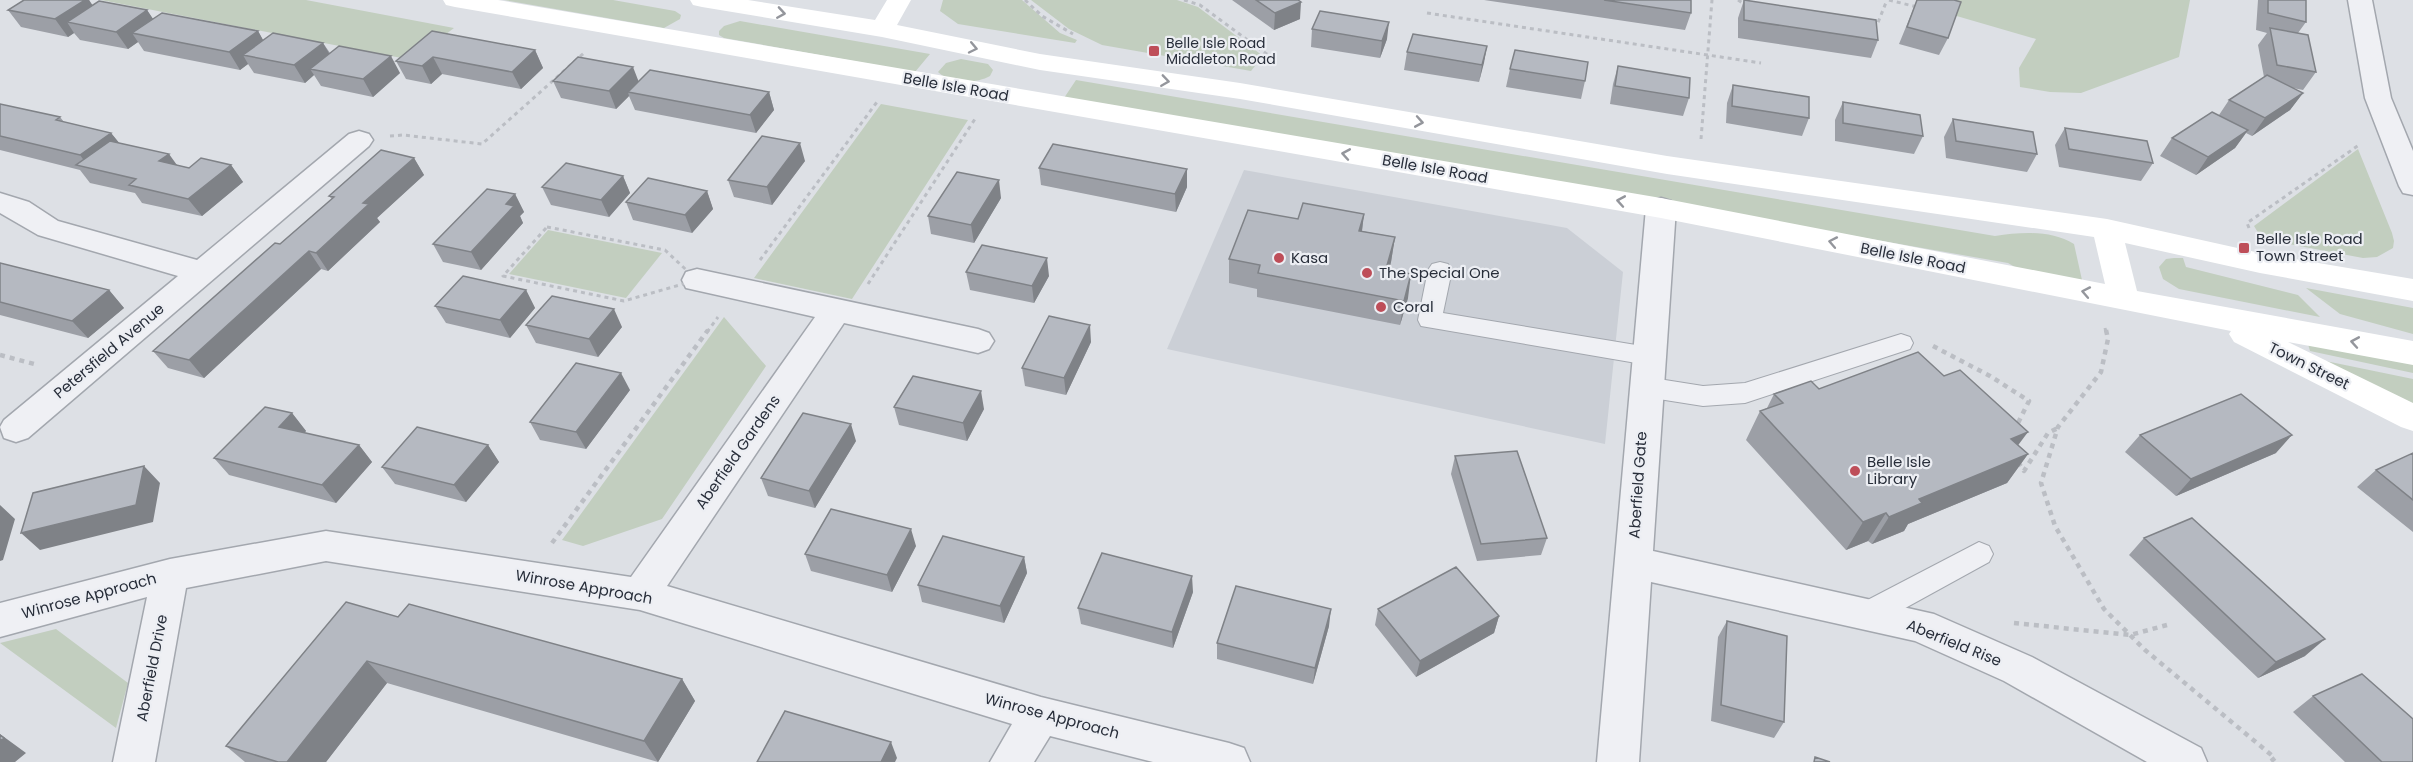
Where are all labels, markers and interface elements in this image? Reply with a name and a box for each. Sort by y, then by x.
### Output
one-way arrow [776,6,786,19]
place label: Belle Isle Road Middleton Road [1166,33,1276,69]
one-way arrow [967,41,977,54]
marker: Belle Isle Road Middleton Road [1147,44,1161,58]
street label: Belle Isle Road [902,67,1010,106]
one-way arrow [1160,74,1169,86]
one-way arrow [1415,116,1424,128]
one-way arrow [1341,148,1351,161]
street label: Belle Isle Road [1381,149,1489,188]
one-way arrow [1616,195,1626,208]
place label: Belle Isle Road Town Street [2256,228,2363,266]
one-way arrow [1828,236,1838,249]
street label: Belle Isle Road [1859,237,1967,278]
marker: Belle Isle Road Town Street [2237,241,2251,255]
place label: Kasa [1291,247,1328,268]
marker: Kasa [1272,251,1286,265]
place label: The Special One [1379,262,1500,283]
marker: The Special One [1360,266,1374,280]
one-way arrow [2081,286,2091,299]
place label: Coral [1393,296,1434,317]
street label: Petersfield Avenue [49,298,168,403]
marker: Coral [1374,300,1388,314]
street label: Town Street [2265,337,2353,394]
one-way arrow [2351,337,2360,349]
street label: Aberfield Gardens [690,390,785,513]
street label: Aberfield Gate [1623,431,1652,539]
place label: Belle Isle Library [1867,451,1931,489]
marker: Belle Isle Library [1848,464,1862,478]
street label: Winrose Approach [514,564,654,609]
street label: Winrose Approach [19,567,159,624]
street label: Aberfield Drive [131,613,172,723]
street label: Aberfield Rise [1903,614,2005,671]
street label: Winrose Approach [982,687,1122,744]

